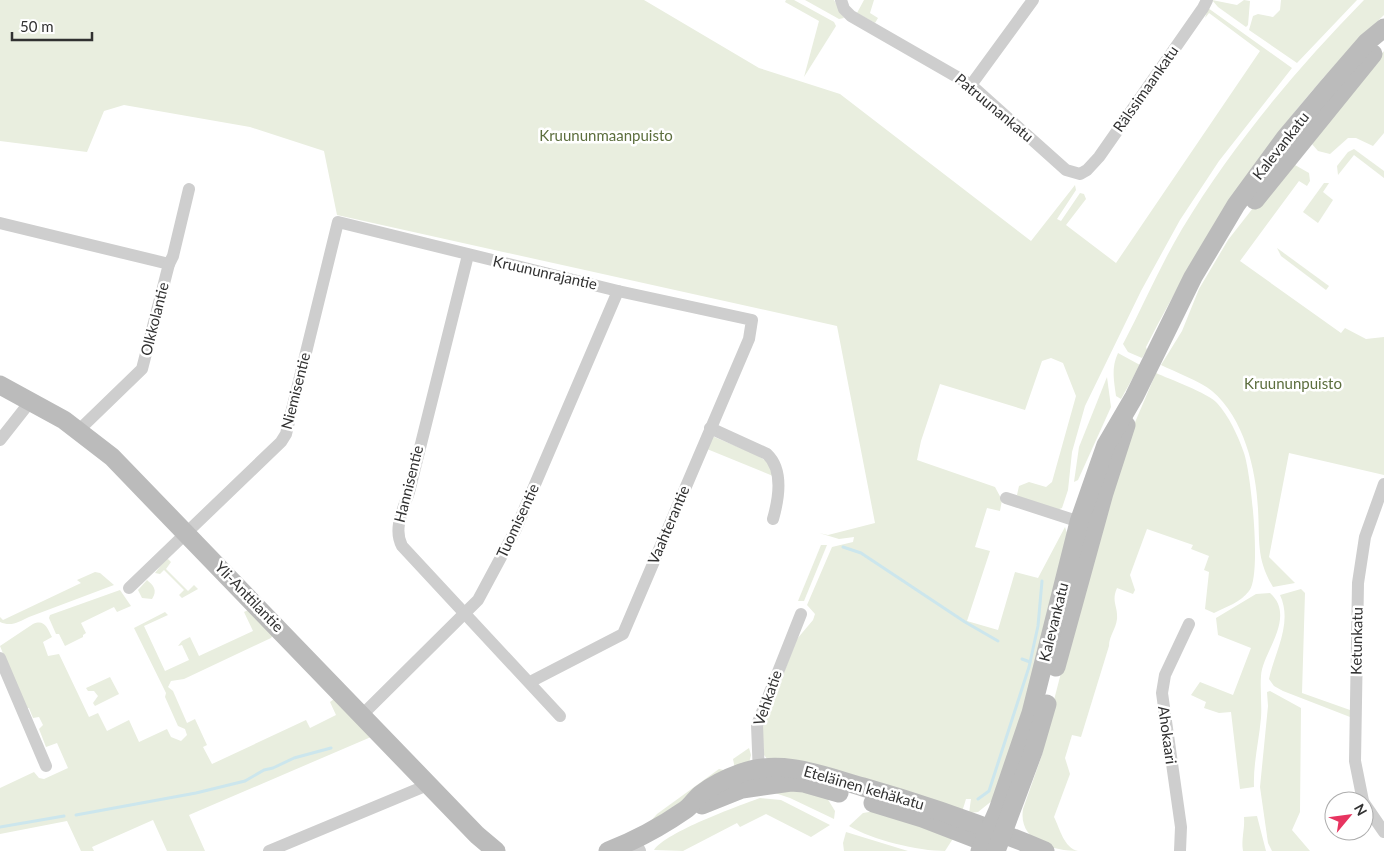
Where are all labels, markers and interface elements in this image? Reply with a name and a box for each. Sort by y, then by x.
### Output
scale bar [12,10,92,42]
text: 50 m [20,17,54,35]
street label: Rälssimaankatu [1109,42,1182,135]
street label: Patruunankatu [952,69,1037,145]
street label: Kalevankatu [1248,108,1312,183]
park label: Kruununmaanpuisto [539,126,673,144]
street label: Kruununrajantie [491,251,599,293]
street label: Olkkolantie [136,280,172,357]
street label: Niemisentie [277,350,313,431]
park label: Kruununpuisto [1244,374,1342,392]
street label: Hannisentie [390,443,426,524]
street label: Tuomisentie [492,480,542,561]
street label: Vaahterantie [643,482,693,567]
street label: Yli-Anttilantie [212,557,288,635]
street label: Kalevankatu [1035,580,1072,663]
street label: Ketunkatu [1346,607,1366,675]
street label: Vehkatie [749,668,785,728]
street label: Ahokaari [1155,705,1181,765]
street label: Eteläinen kehäkatu [802,761,927,813]
north arrow [1324,791,1374,841]
text: N [1351,801,1371,818]

